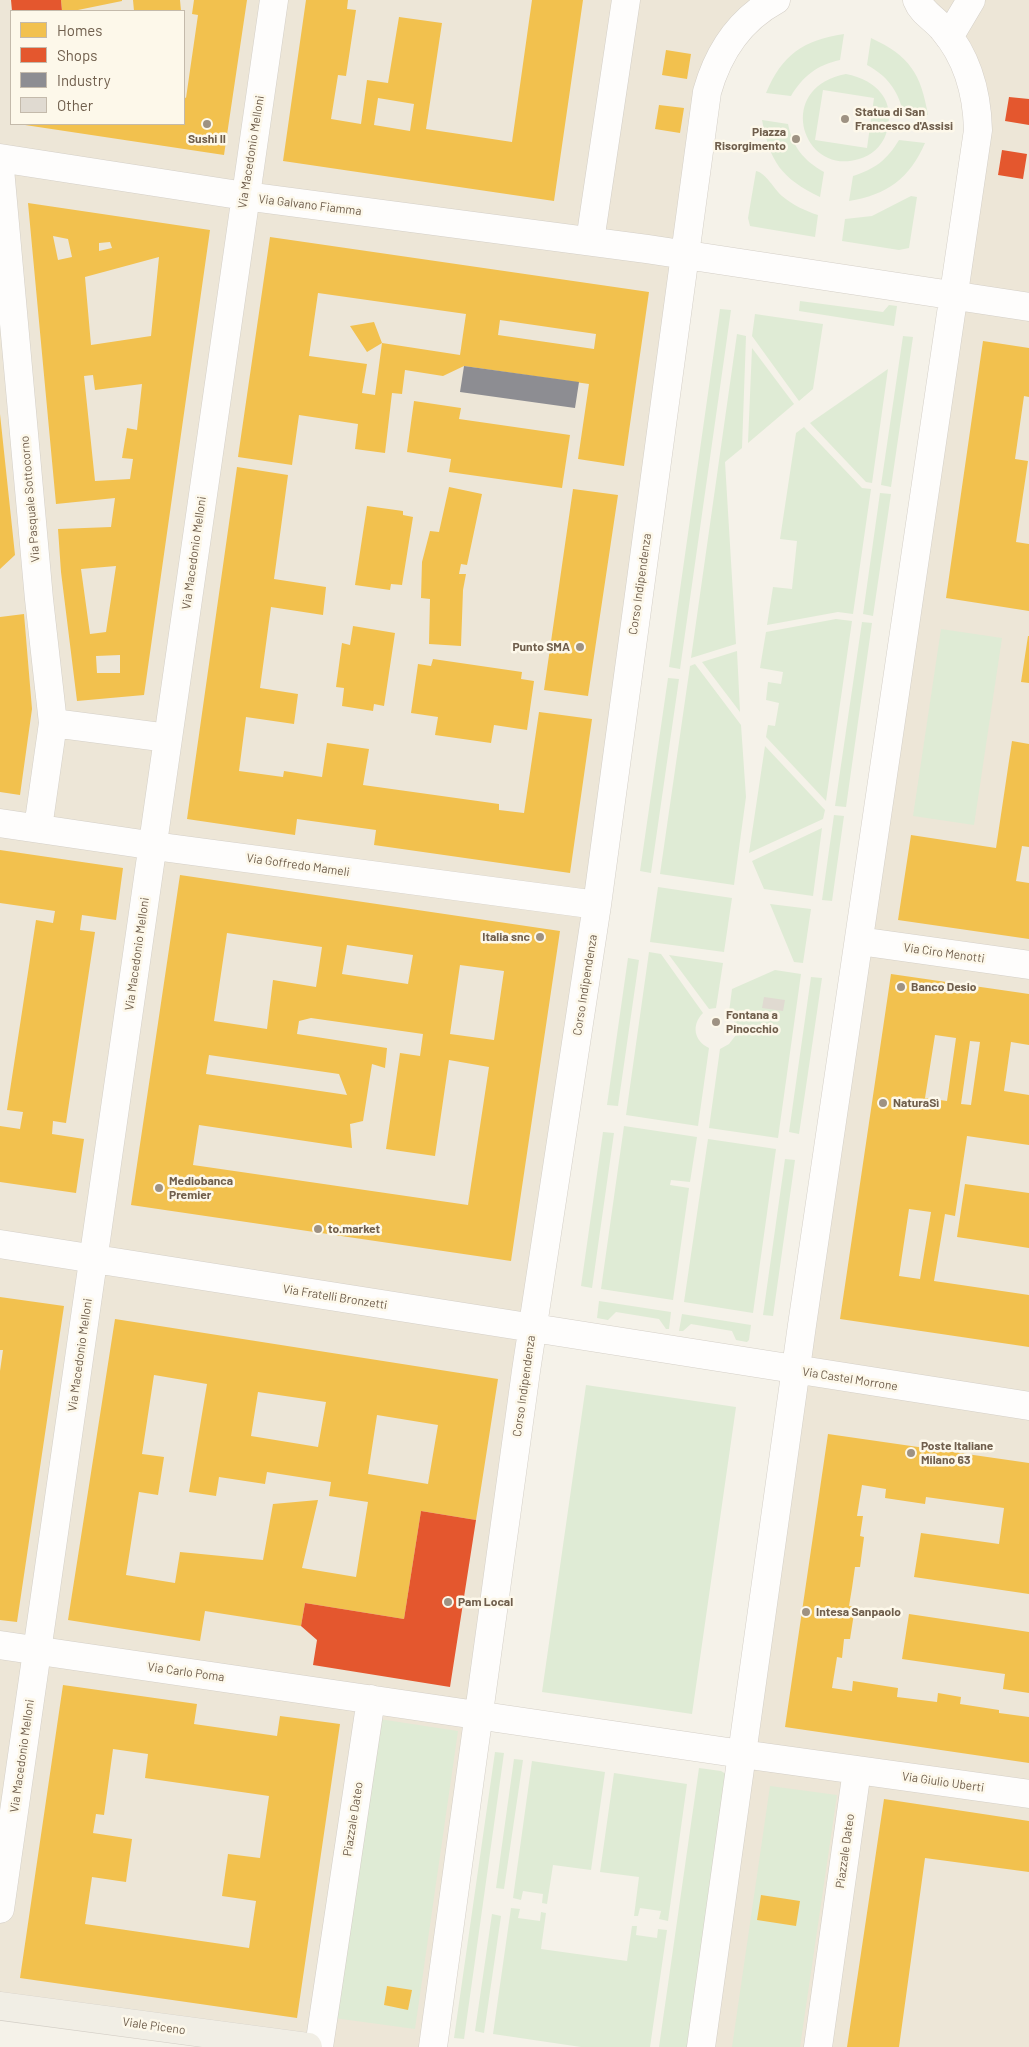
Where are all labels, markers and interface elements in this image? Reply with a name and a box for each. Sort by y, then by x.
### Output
legend [10,10,185,125]
text: Homes [57,21,102,39]
text: Shops [57,46,97,64]
text: Industry [57,71,111,89]
street label: Via Macedonio Melloni [235,95,267,209]
text: Other [57,96,93,114]
place label: Statua di San Francesco d'Assisi [855,105,953,133]
marker: Statua di San Francesco d'Assisi [839,113,851,125]
marker: Sushi II [201,118,213,130]
place label: Piazza Risorgimento [715,125,786,153]
place label: Sushi II [188,132,226,146]
marker: Piazza Risorgimento [790,133,802,145]
street label: Via Galvano Fiamma [258,192,362,218]
street label: Via Pasquale Sottocorno [17,435,43,563]
street label: Via Macedonio Melloni [179,496,209,610]
street label: Corso Indipendenza [626,532,654,636]
place label: Punto SMA [512,640,570,654]
marker: Punto SMA [574,641,586,653]
street label: Via Goffredo Mameli [246,851,350,879]
street label: Via Macedonio Melloni [122,897,152,1011]
place label: Italia snc [482,930,530,944]
marker: Italia snc [534,931,546,943]
street label: Corso Indipendenza [570,933,600,1037]
street label: Via Ciro Menotti [902,940,986,966]
place label: Banco Desio [911,980,976,994]
marker: Banco Desio [895,981,907,993]
place label: Fontana a Pinocchio [726,1008,779,1036]
marker: Fontana a Pinocchio [710,1016,722,1028]
place label: NaturaSì [893,1096,939,1110]
marker: NaturaSì [877,1097,889,1109]
place label: Mediobanca Premier [169,1174,233,1202]
marker: Mediobanca Premier [153,1182,165,1194]
place label: to.market [328,1222,380,1236]
marker: to.market [312,1223,324,1235]
street label: Via Fratelli Bronzetti [282,1282,388,1312]
street label: Via Macedonio Melloni [65,1298,95,1412]
street label: Corso Indipendenza [510,1334,538,1438]
street label: Via Castel Morrone [801,1364,899,1394]
place label: Poste Italiane Milano 63 [921,1439,993,1467]
marker: Poste Italiane Milano 63 [905,1447,917,1459]
place label: Pam Local [458,1595,513,1609]
marker: Pam Local [442,1596,454,1608]
place label: Intesa Sanpaolo [816,1605,901,1619]
marker: Intesa Sanpaolo [800,1606,812,1618]
street label: Via Carlo Poma [147,1659,225,1685]
street label: Via Macedonio Melloni [7,1699,37,1813]
street label: Via Giulio Uberti [901,1769,985,1795]
street label: Piazzale Dateo [340,1781,366,1857]
street label: Piazzale Dateo [833,1813,857,1889]
street label: Viale Piceno [122,2014,186,2038]

